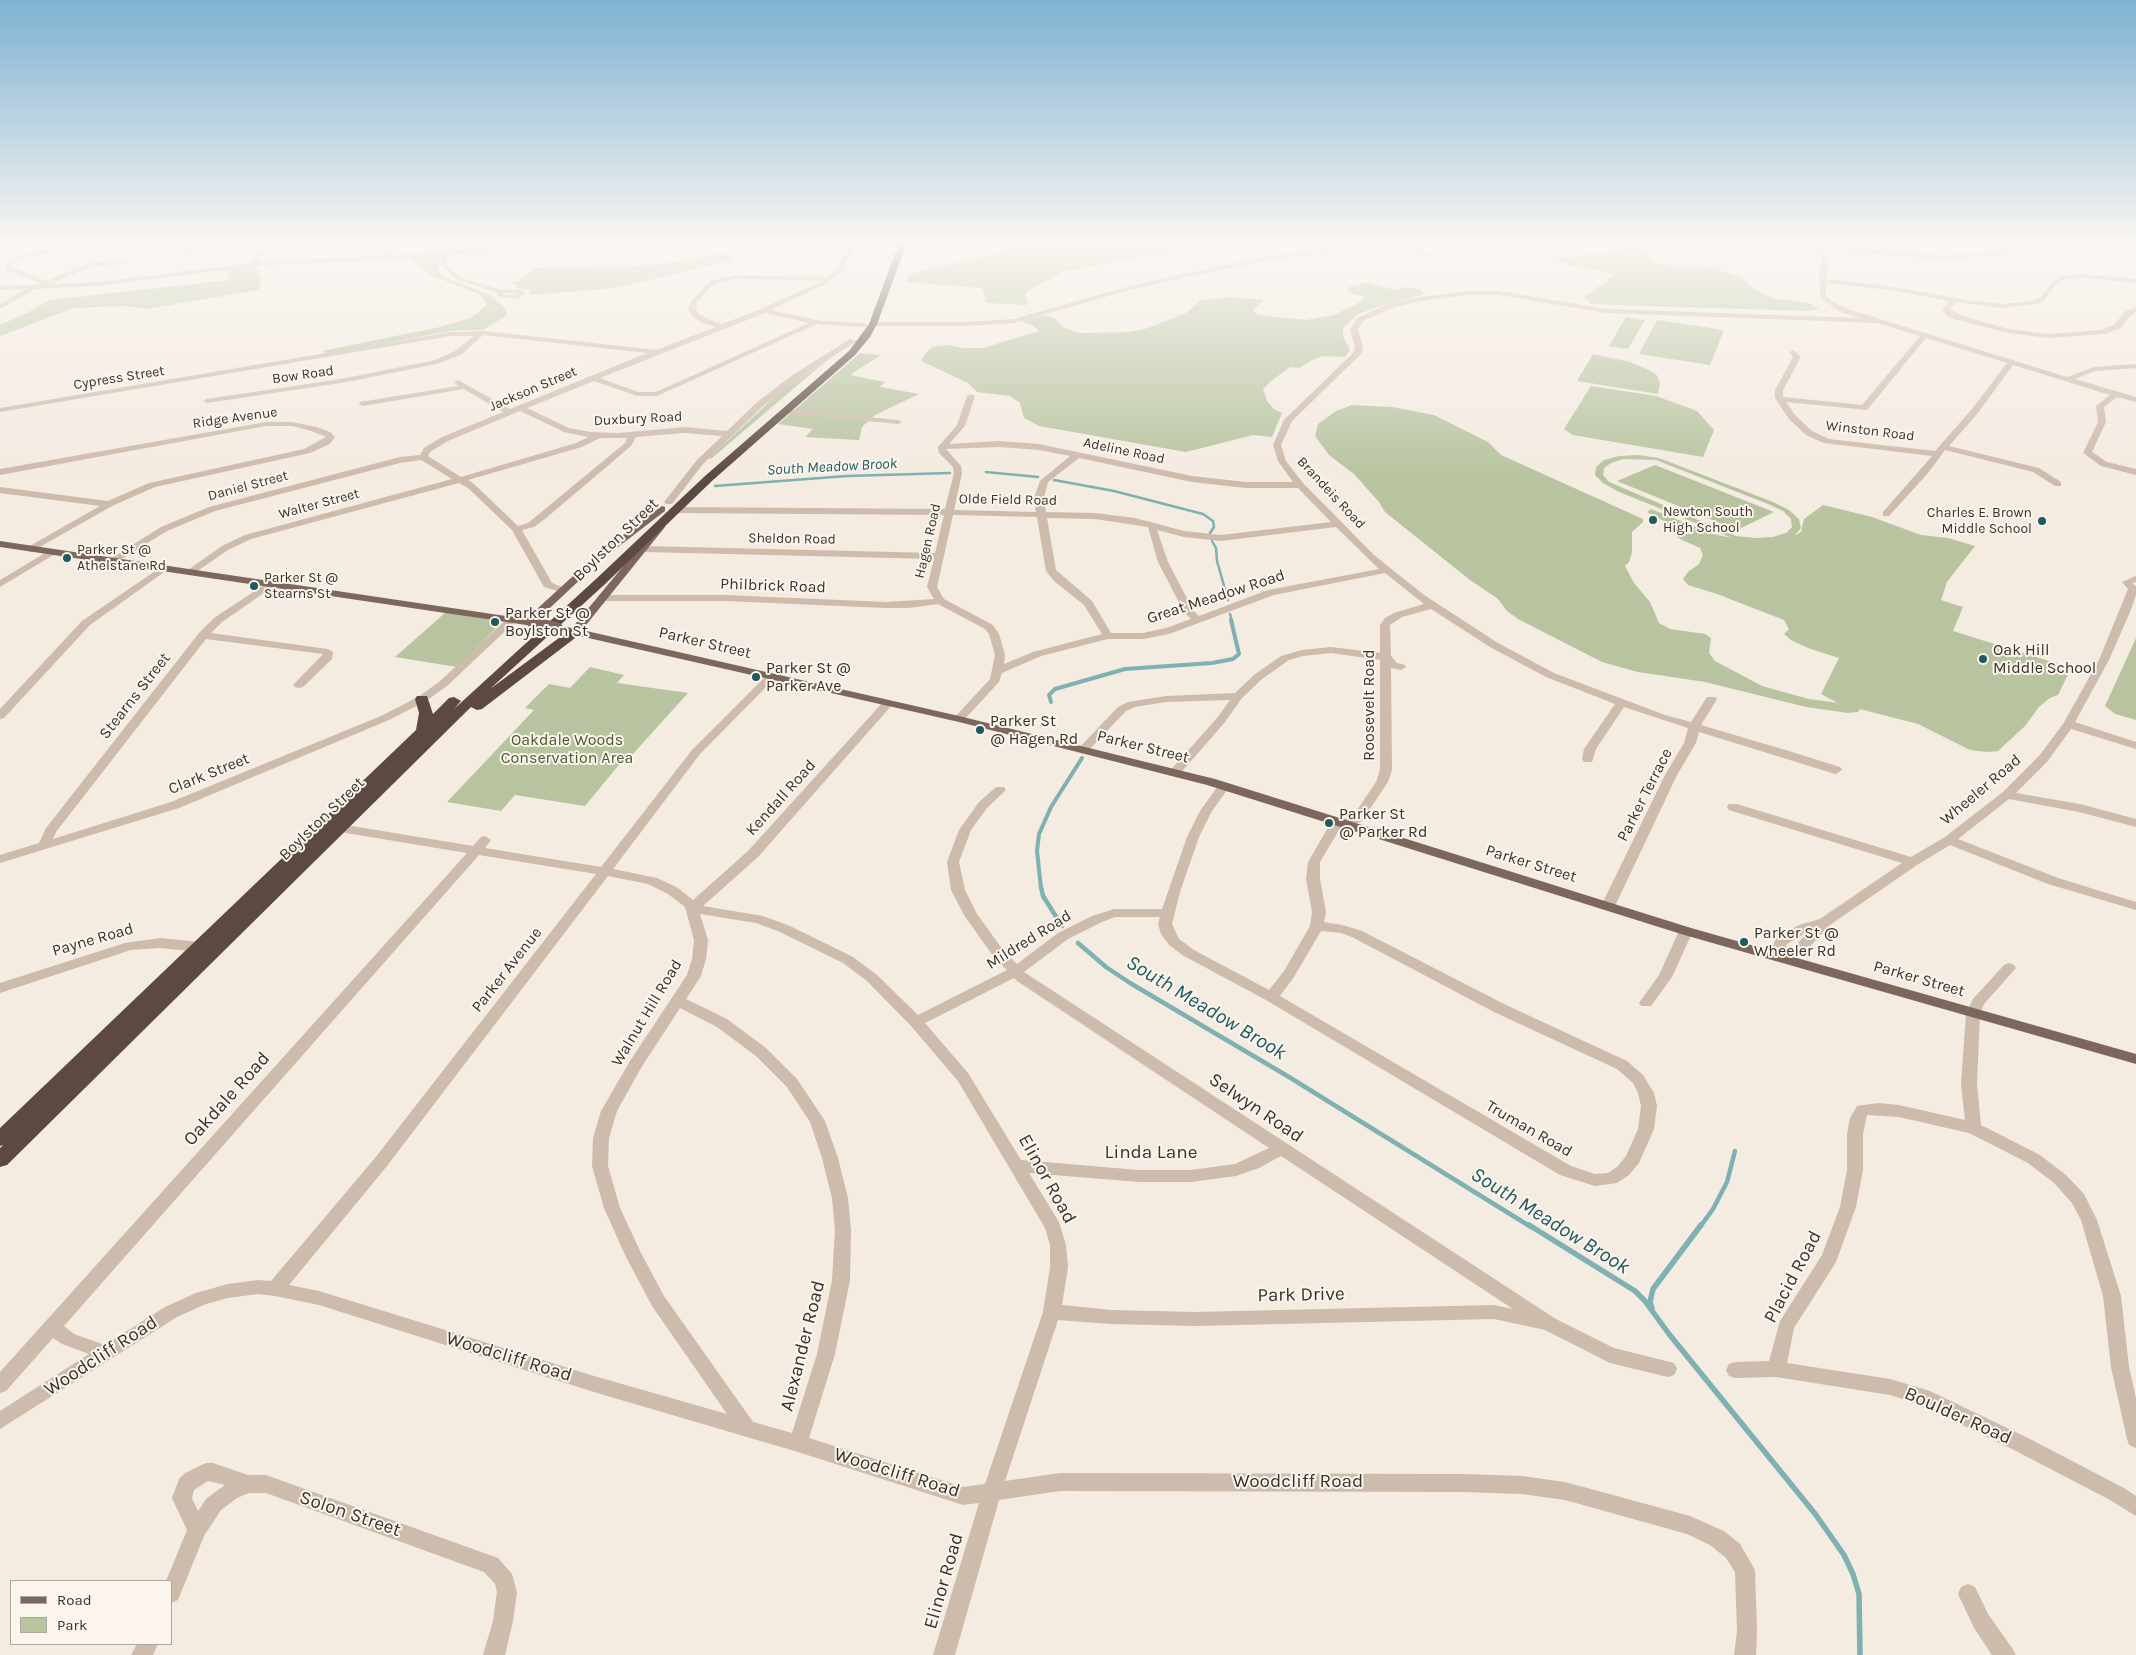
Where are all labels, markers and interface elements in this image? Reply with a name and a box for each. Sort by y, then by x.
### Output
street label: Bow Road [271,362,335,388]
street label: Cypress Street [72,363,166,393]
street label: Jackson Street [487,363,579,415]
street label: Ridge Avenue [191,404,279,432]
street label: Duxbury Road [593,408,683,430]
street label: Winston Road [1825,417,1915,445]
street label: Adeline Road [1082,434,1166,468]
street label: Brandeis Road [1293,453,1369,533]
water label: South Meadow Brook [766,455,898,479]
street label: Daniel Street [206,467,290,505]
street label: Walter Street [277,485,361,523]
street label: Olde Field Road [959,491,1057,509]
street label: Boylston Street [569,494,663,586]
street label: Hagen Road [911,502,945,580]
place label: Newton South High School [1663,504,1753,536]
place label: Charles E. Brown Middle School [1927,505,2032,538]
marker: Newton South High School [1647,514,1659,526]
marker: Charles E. Brown Middle School [2036,515,2048,527]
street label: Sheldon Road [748,530,836,548]
place label: Parker St @ Athelstane Rd [77,542,166,574]
marker: Parker St @ Athelstane Rd [61,552,73,564]
street label: Great Meadow Road [1145,566,1287,628]
place label: Parker St @ Stearns St [264,570,338,602]
street label: Philbrick Road [720,575,826,597]
marker: Parker St @ Stearns St [248,580,260,592]
place label: Parker St @ Boylston St [505,603,590,641]
marker: Parker St @ Boylston St [489,616,501,628]
street label: Parker Street [657,623,753,663]
place label: Oak Hill Middle School [1993,640,2096,678]
street label: Stearns Street [95,649,175,743]
street label: Roosevelt Road [1359,649,1379,761]
marker: Oak Hill Middle School [1977,653,1989,665]
place label: Parker St @ Parker Ave [766,658,851,696]
marker: Parker St @ Parker Ave [750,671,762,683]
place label: Parker St @ Hagen Rd [990,711,1078,749]
marker: Parker St @ Hagen Rd [974,724,986,736]
street label: Parker Street [1095,726,1191,768]
park label: Oakdale Woods Conservation Area [501,730,633,768]
street label: Parker Terrace [1613,745,1677,845]
street label: Clark Street [166,749,252,799]
street label: Wheeler Road [1937,751,2025,829]
street label: Kendall Road [742,756,820,840]
street label: Boylston Street [275,773,369,865]
place label: Parker St @ Parker Rd [1339,804,1427,842]
marker: Parker St @ Parker Rd [1323,817,1335,829]
street label: Parker Street [1483,841,1579,887]
street label: Mildred Road [983,906,1075,974]
street label: Payne Road [50,919,136,961]
place label: Parker St @ Wheeler Rd [1754,923,1839,961]
street label: Parker Avenue [468,924,546,1016]
marker: Parker St @ Wheeler Rd [1738,936,1750,948]
water label: South Meadow Brook [1121,950,1291,1066]
street label: Walnut Hill Road [608,956,686,1070]
street label: Parker Street [1871,957,1967,1001]
street label: Oakdale Road [179,1047,275,1151]
street label: Selwyn Road [1204,1068,1308,1148]
street label: Truman Road [1482,1097,1576,1161]
street label: Elinor Road [1013,1130,1081,1228]
street label: Linda Lane [1105,1142,1197,1164]
water label: South Meadow Brook [1466,1162,1634,1280]
street label: Placid Road [1759,1227,1827,1327]
street label: Alexander Road [776,1278,830,1414]
street label: Park Drive [1257,1283,1345,1307]
street label: Woodcliff Road [40,1311,162,1401]
street label: Woodcliff Road [443,1327,575,1387]
street label: Boulder Road [1901,1382,2015,1450]
street label: Woodcliff Road [831,1443,963,1503]
street label: Woodcliff Road [1233,1471,1363,1493]
street label: Solon Street [296,1486,404,1542]
street label: Elinor Road [919,1530,969,1632]
legend [10,1580,172,1645]
text: Road [57,1591,92,1609]
text: Park [57,1616,87,1634]

